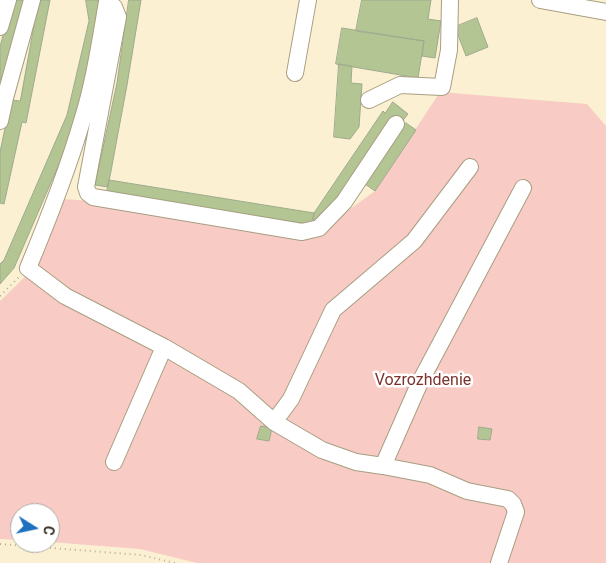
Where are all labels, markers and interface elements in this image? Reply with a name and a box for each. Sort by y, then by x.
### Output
park label: Vozrozhdenie [375,371,471,391]
north arrow [10,503,60,553]
text: С [40,525,57,536]

